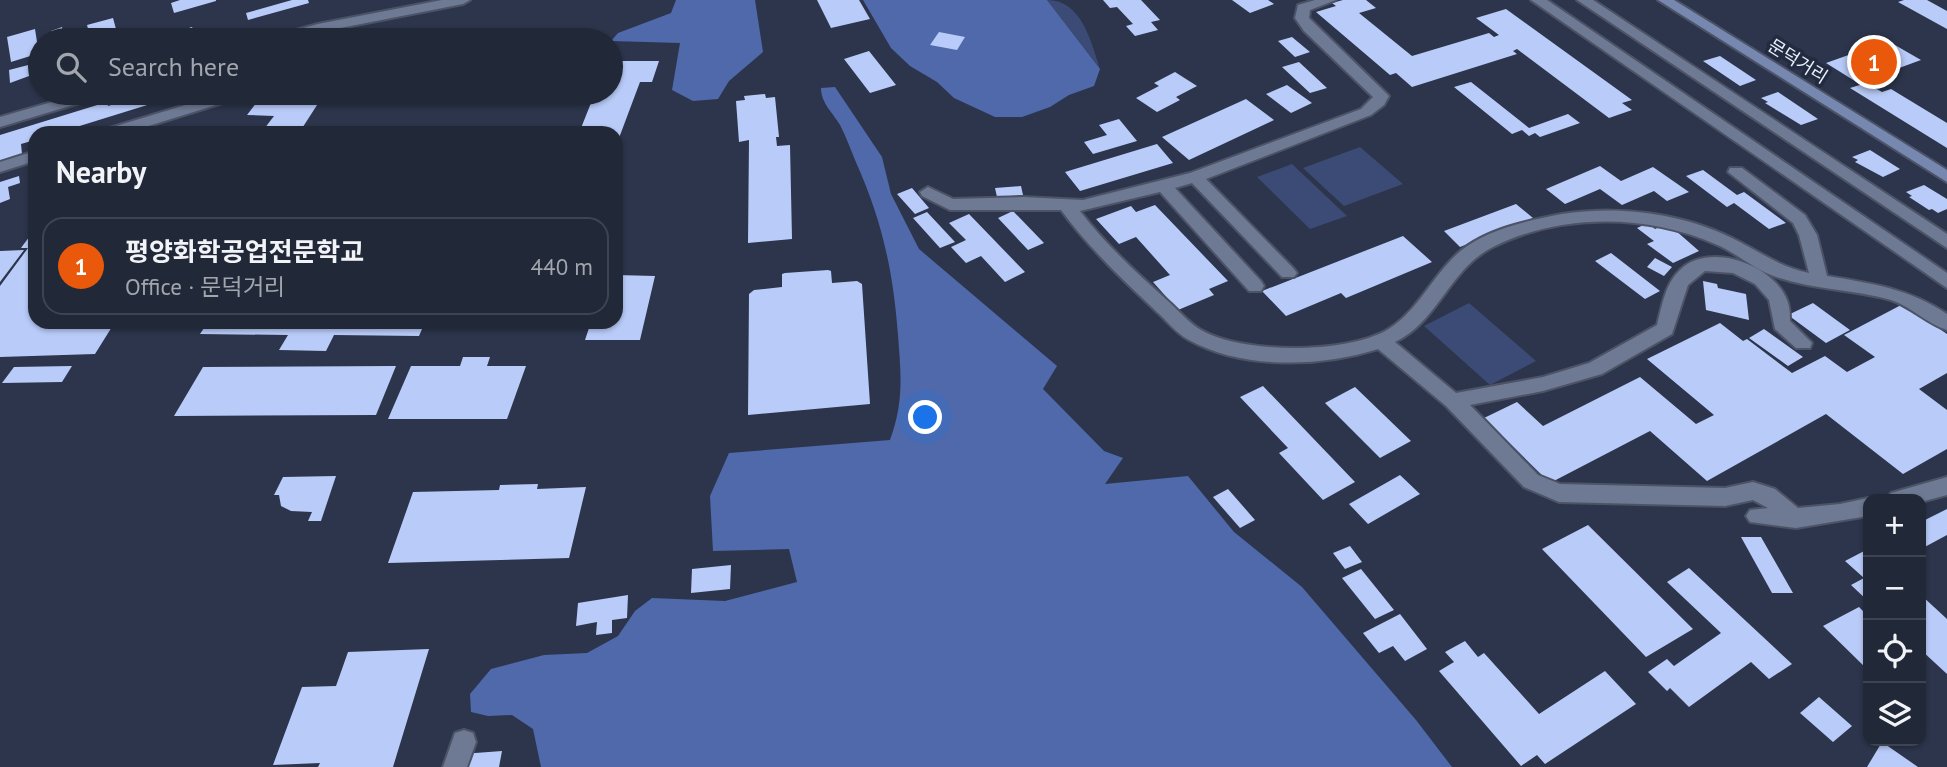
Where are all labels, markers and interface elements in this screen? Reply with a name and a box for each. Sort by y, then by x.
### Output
search box [28,28,623,105]
street label: 문덕거리 [1764,34,1832,88]
pin: 1 [1851,36,1897,88]
icon: search [52,48,90,86]
text: Search here [108,50,239,83]
text: Nearby [56,152,146,191]
text: 평양화학공업전문학교 [125,235,364,268]
text: 1 [74,252,88,281]
text: 440 m [531,252,593,281]
text: Office · 문덕거리 [125,272,285,301]
your location [908,400,942,434]
map controls [1863,494,1926,746]
button: + [1863,494,1926,557]
button: − [1863,557,1926,620]
button: locate [1863,620,1926,683]
button: layers [1863,683,1926,746]

